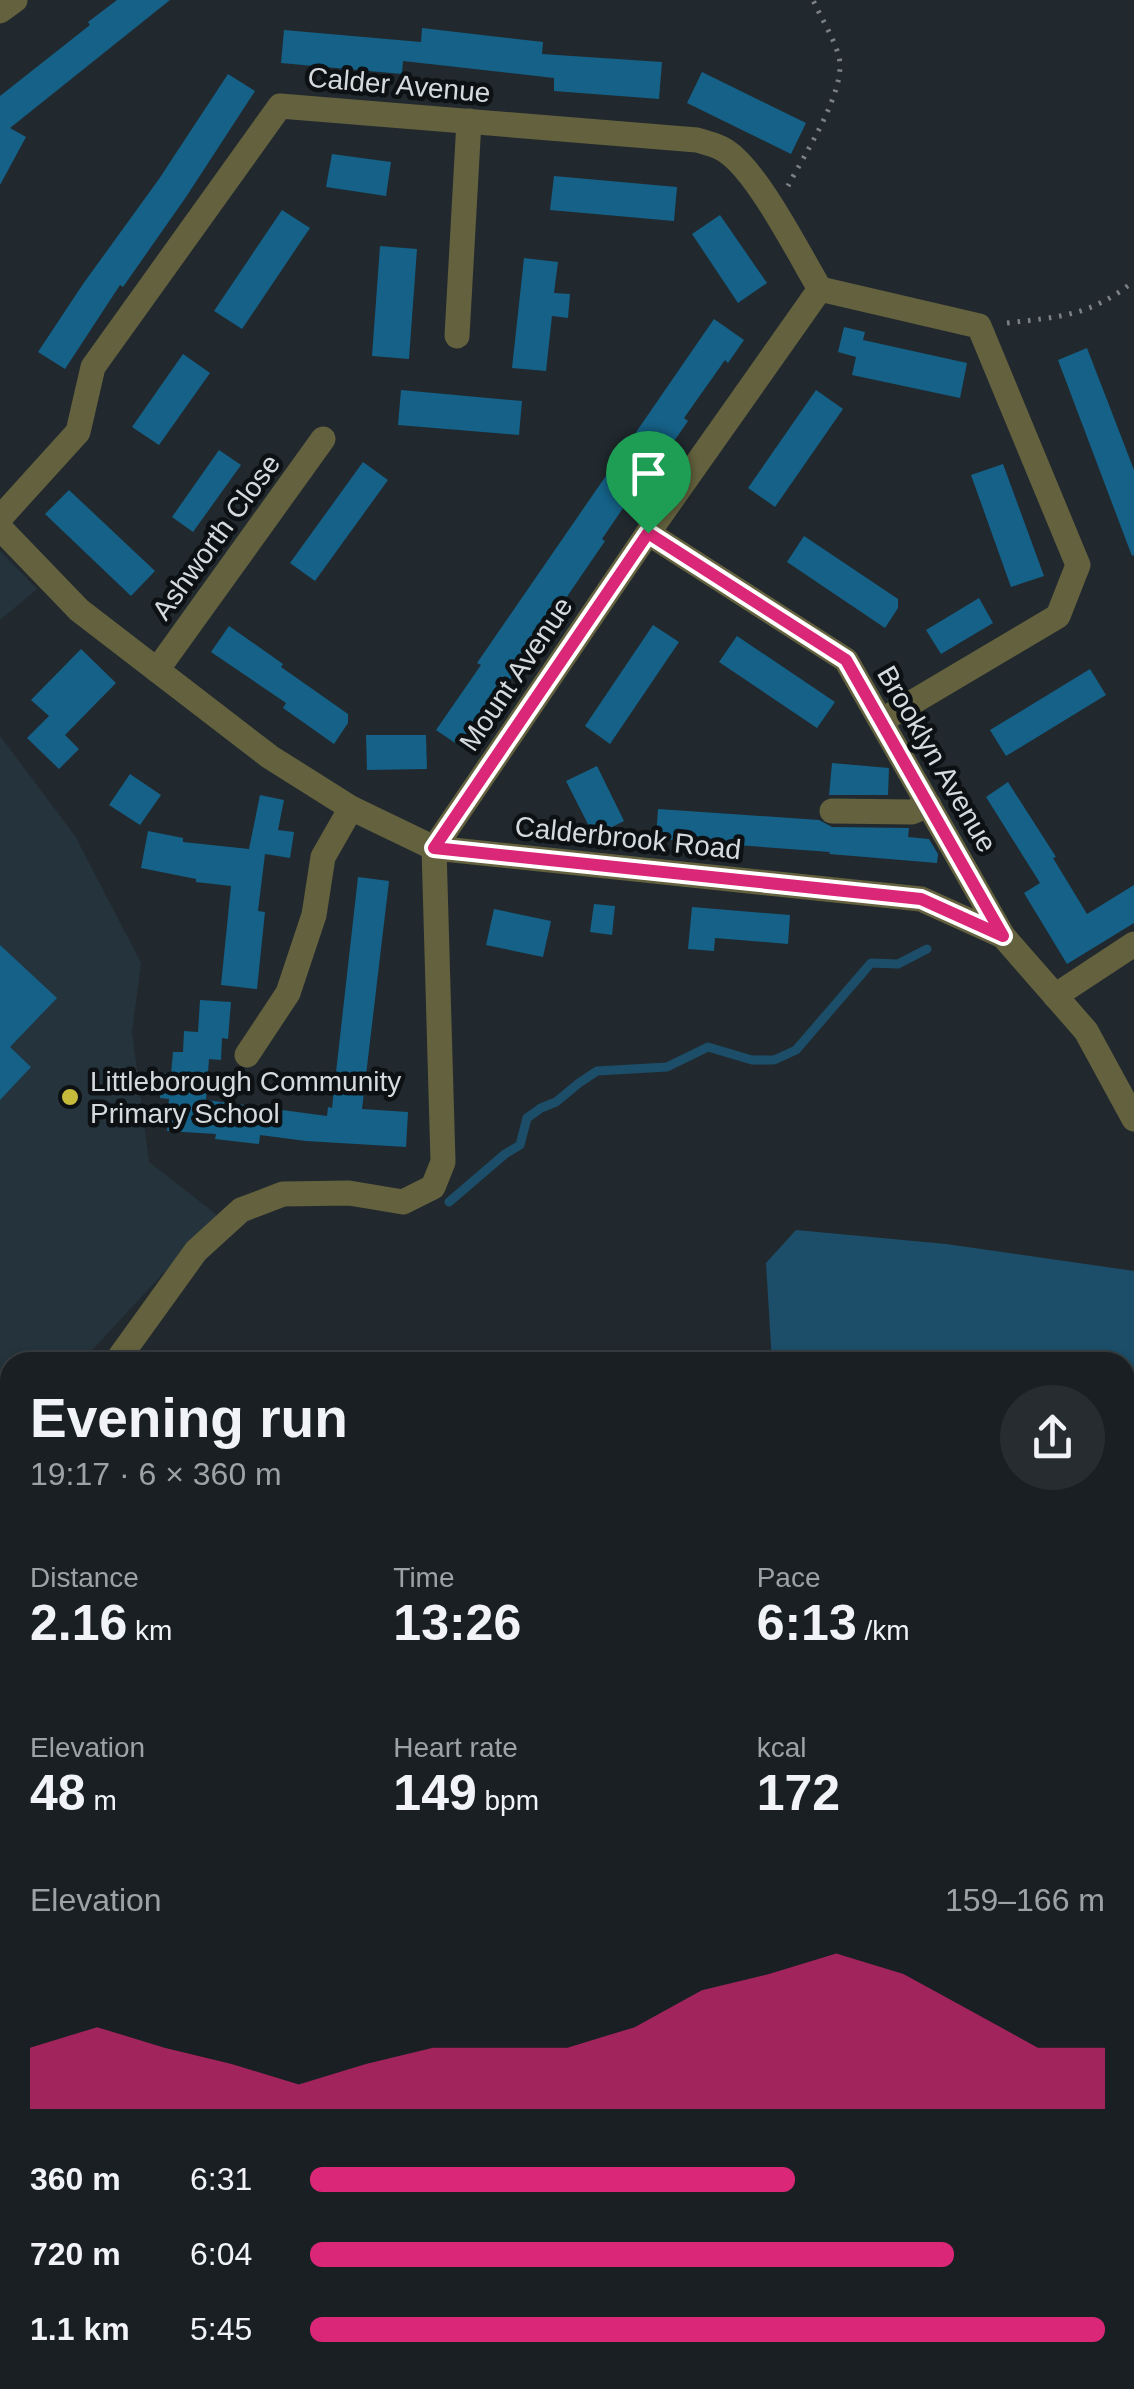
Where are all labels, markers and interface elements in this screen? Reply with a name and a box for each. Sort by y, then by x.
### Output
street label: Calder Avenue [306,62,492,108]
pin [606,431,691,534]
icon: arrive [621,446,676,501]
street label: Ashworth Close [146,449,286,625]
street label: Mount Avenue [453,591,579,757]
street label: Brooklyn Avenue [871,660,1003,858]
street label: Calderbrook Road [513,811,743,865]
place label: Littleborough Community Primary School [90,1066,401,1129]
marker: Littleborough Community Primary School [59,1086,81,1108]
button: share [1000,1385,1105,1490]
text: Evening run [30,1387,348,1449]
text: 19:17 · 6 × 360 m [30,1456,282,1492]
text: Distance [30,1562,139,1593]
text: Time [393,1562,455,1593]
text: Pace [757,1562,820,1593]
text: 2.16 [30,1595,127,1651]
text: 13:26 [393,1595,521,1651]
text: 6:13 [757,1595,857,1651]
text: km [127,1615,172,1646]
text: /km [857,1615,910,1646]
text: Elevation [30,1732,145,1763]
text: Heart rate [393,1732,518,1763]
text: kcal [757,1732,806,1763]
text: 48 [30,1765,86,1821]
text: 149 [393,1765,477,1821]
text: 172 [757,1765,840,1821]
text: m [86,1785,117,1816]
text: bpm [477,1785,539,1816]
text: Elevation [30,1882,162,1918]
text: 159–166 m [945,1882,1105,1918]
text: 360 m [30,2161,121,2197]
text: 6:31 [190,2161,252,2197]
text: 720 m [30,2236,121,2272]
text: 6:04 [190,2236,252,2272]
text: 1.1 km [30,2311,130,2347]
text: 5:45 [190,2311,252,2347]

